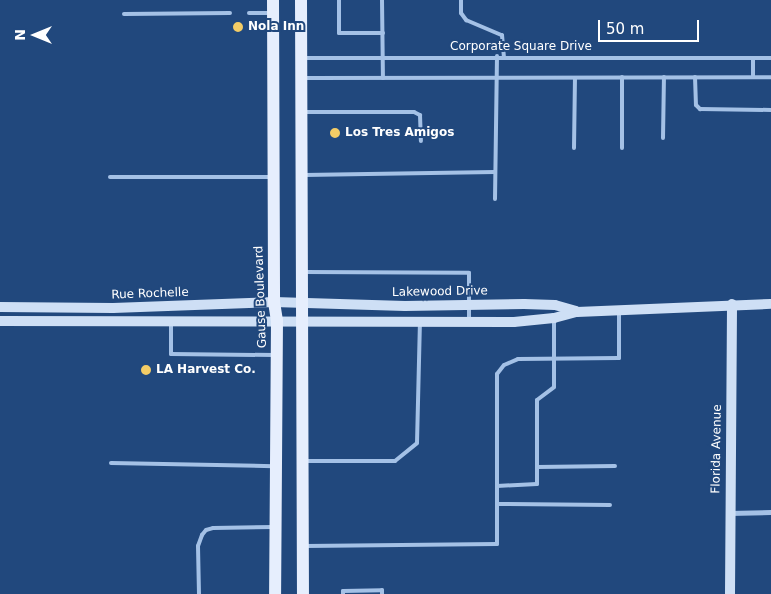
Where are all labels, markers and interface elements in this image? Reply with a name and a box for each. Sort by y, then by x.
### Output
north arrow [10,10,60,60]
scale bar [601,10,702,42]
place label: Nola Inn [248,20,304,34]
text: 50 m [606,20,644,38]
marker: Nola Inn [232,21,244,33]
text: N [12,29,28,41]
street label: Corporate Square Drive [450,40,592,54]
place label: Los Tres Amigos [345,126,454,140]
marker: Los Tres Amigos [329,127,341,139]
street label: Gause Boulevard [252,246,270,348]
street label: Lakewood Drive [392,284,488,300]
street label: Rue Rochelle [111,285,189,303]
place label: LA Harvest Co. [156,363,256,377]
marker: LA Harvest Co. [140,364,152,376]
street label: Florida Avenue [709,404,725,494]

